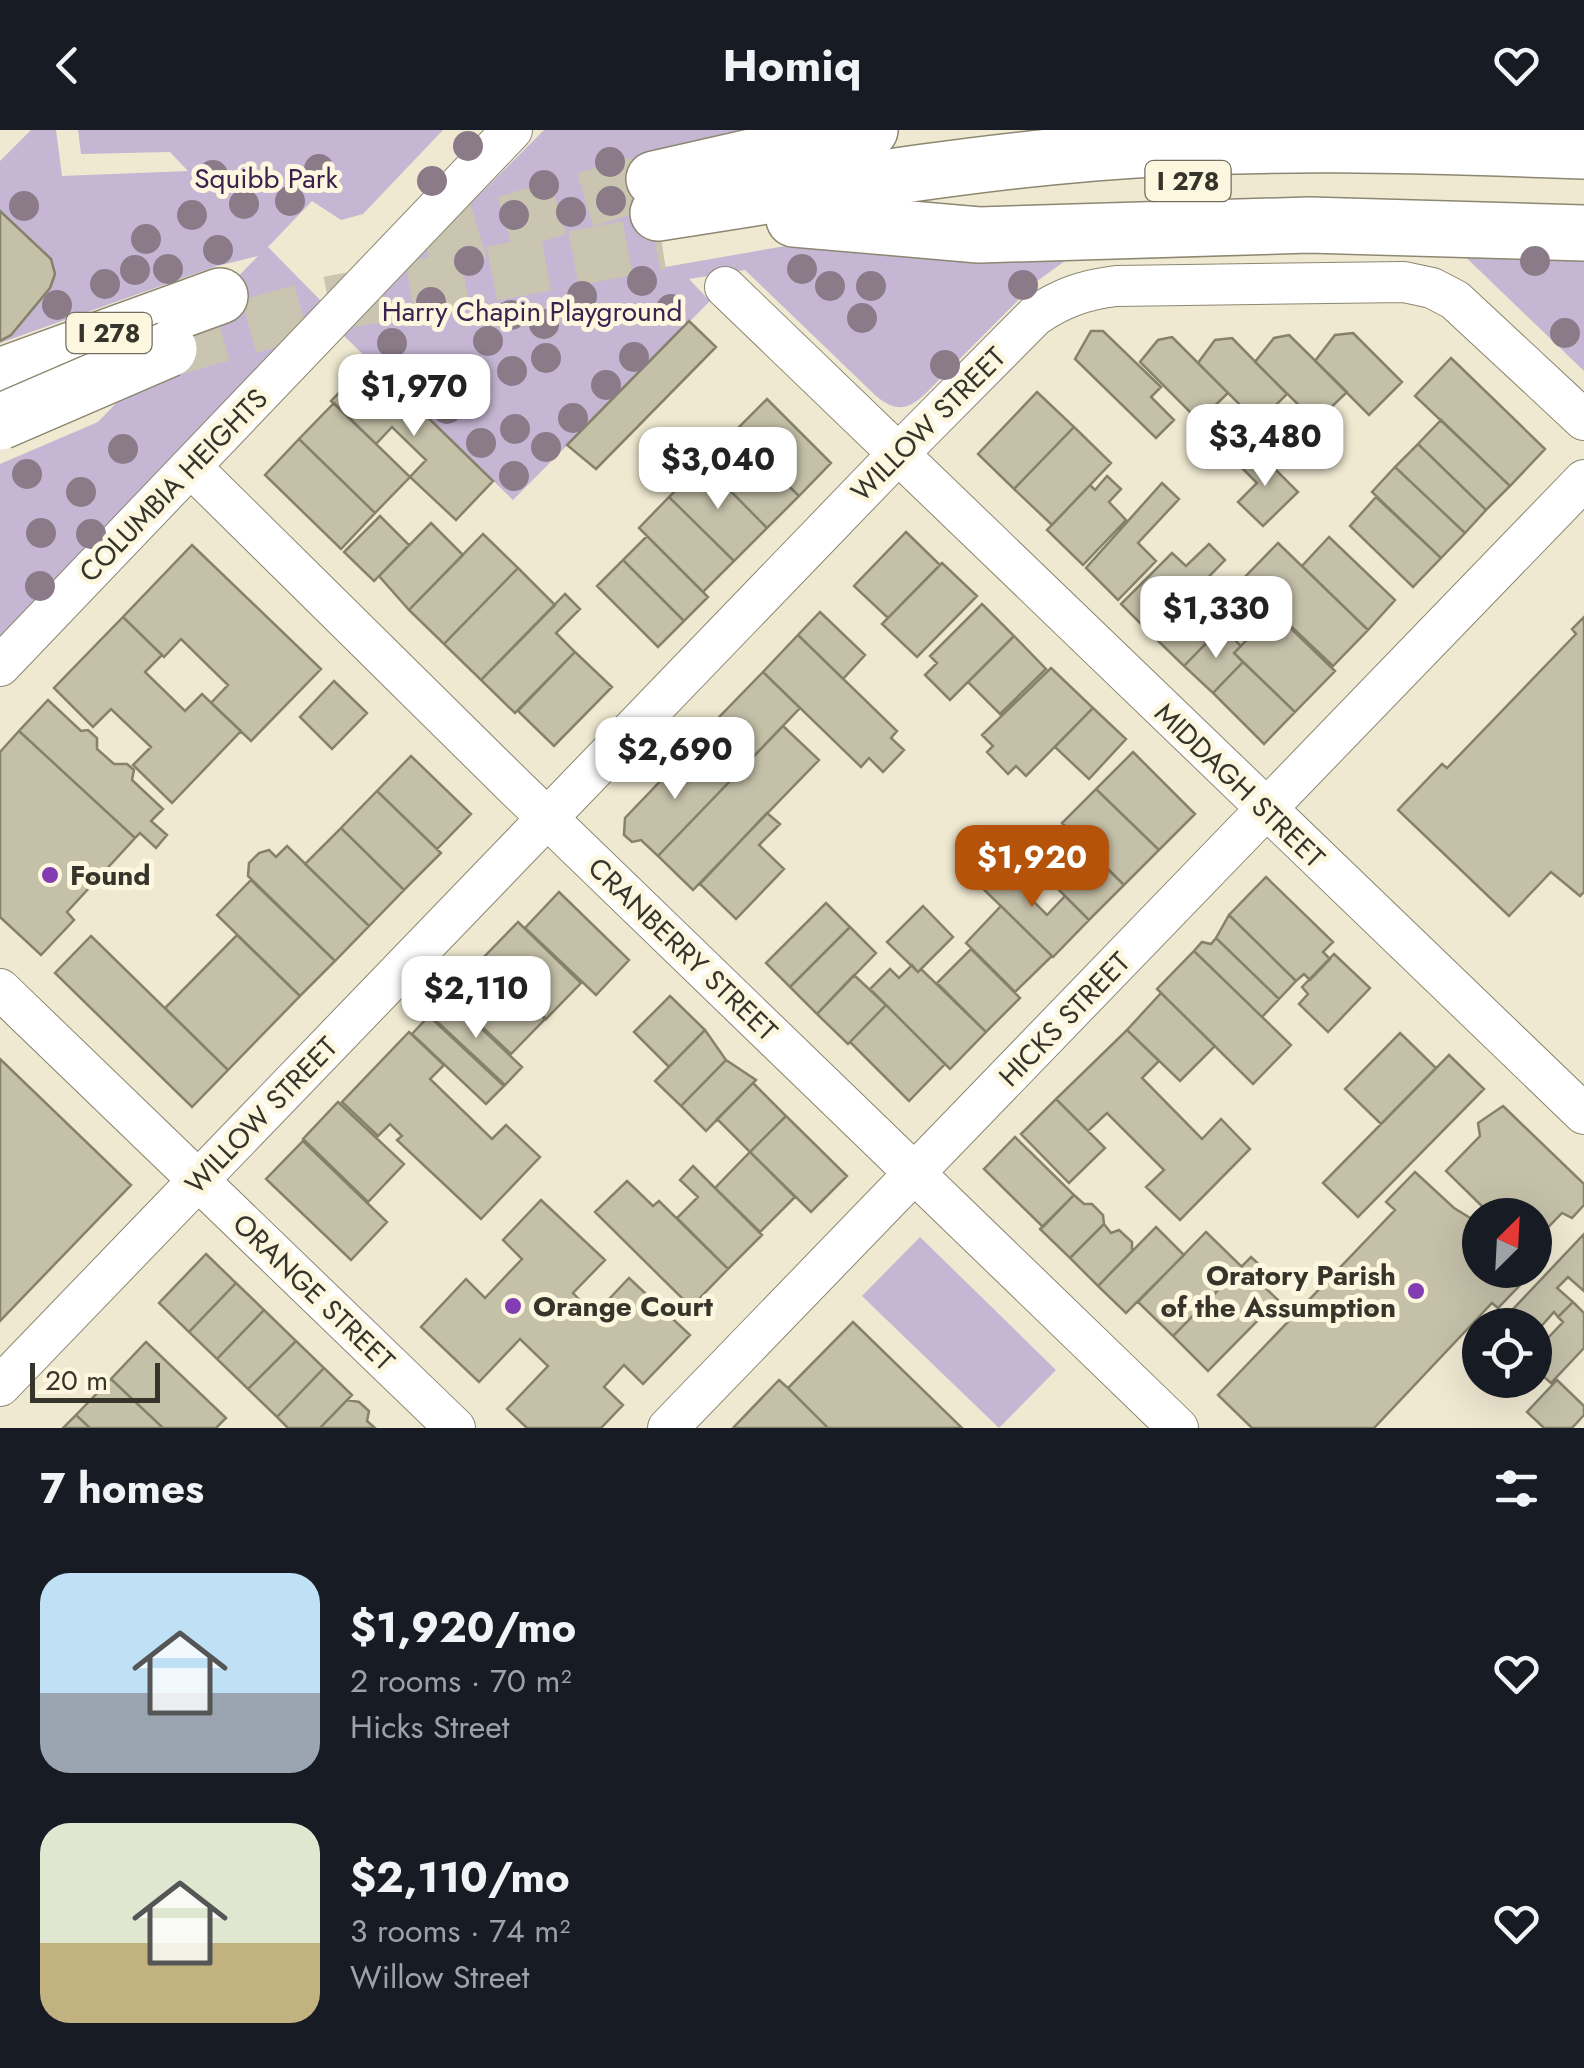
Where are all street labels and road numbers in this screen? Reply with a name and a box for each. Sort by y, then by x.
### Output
road number: I 278 [1146,161,1230,201]
road number: I 278 [66,313,152,353]
street label: WILLOW STREET [842,338,1015,511]
street label: COLUMBIA HEIGHTS [70,379,277,592]
street label: MIDDAGH STREET [1145,693,1334,877]
street label: CRANBERRY STREET [579,848,787,1051]
street label: HICKS STREET [989,943,1139,1096]
street label: WILLOW STREET [176,1028,347,1203]
street label: ORANGE STREET [223,1204,404,1381]

